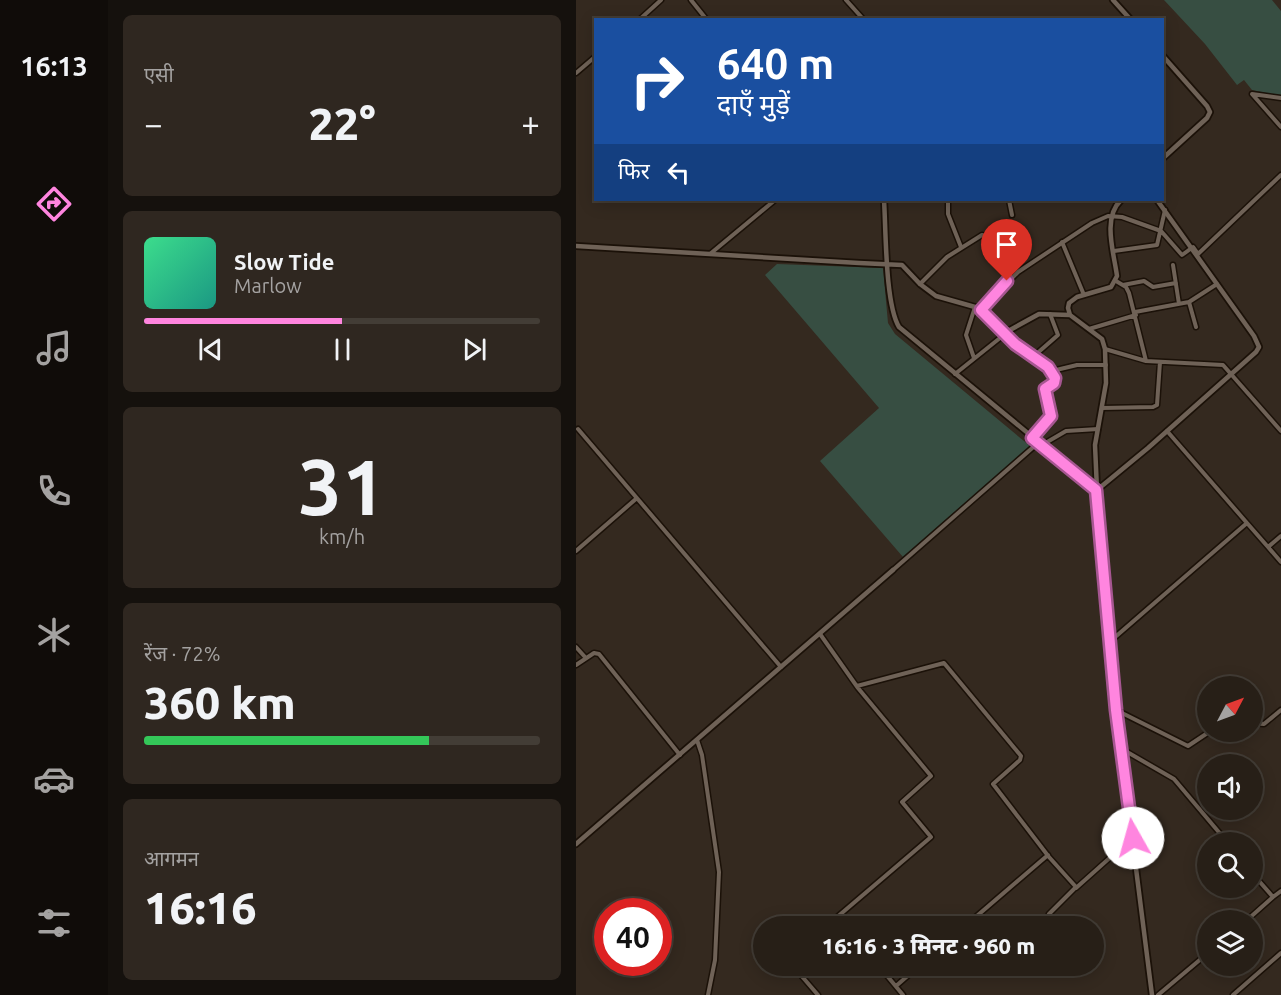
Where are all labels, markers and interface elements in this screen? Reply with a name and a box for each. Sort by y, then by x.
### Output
text: 640 m [717,40,834,87]
icon: right [618,42,696,120]
text: 16:13 [20,51,88,81]
text: एसी [144,63,174,86]
text: दाएँ मुड़ें [717,89,790,119]
text: 22° [308,98,376,149]
text: − [144,105,163,142]
text: + [521,105,540,142]
icon: left [662,156,695,189]
text: फिर [618,158,650,183]
icon: directions [33,183,75,225]
pin [981,219,1032,281]
icon: arrive [990,228,1023,261]
text: Slow Tide [234,249,334,274]
text: Marlow [234,274,302,297]
icon: music [33,327,75,369]
icon: previous [194,333,227,366]
icon: pause [326,333,359,366]
icon: next [458,333,491,366]
text: 31 [298,442,386,530]
icon: phone [33,470,75,512]
text: km/h [319,525,365,548]
icon: climate [33,614,75,656]
text: रेंज · 72% [144,642,220,665]
north arrow [1197,676,1263,742]
map controls [1197,676,1263,976]
text: 360 km [144,677,296,728]
button: sound [1197,754,1263,820]
icon: car [33,758,75,800]
position arrow [1101,806,1165,870]
button: search [1197,832,1263,898]
text: आगमन [144,847,199,870]
text: 16:16 [144,882,257,933]
speed limit sign: 40 [594,898,672,976]
icon: filters [33,902,75,944]
button: layers [1197,910,1263,976]
text: 16:16 · 3 मिनट · 960 m [822,933,1035,958]

